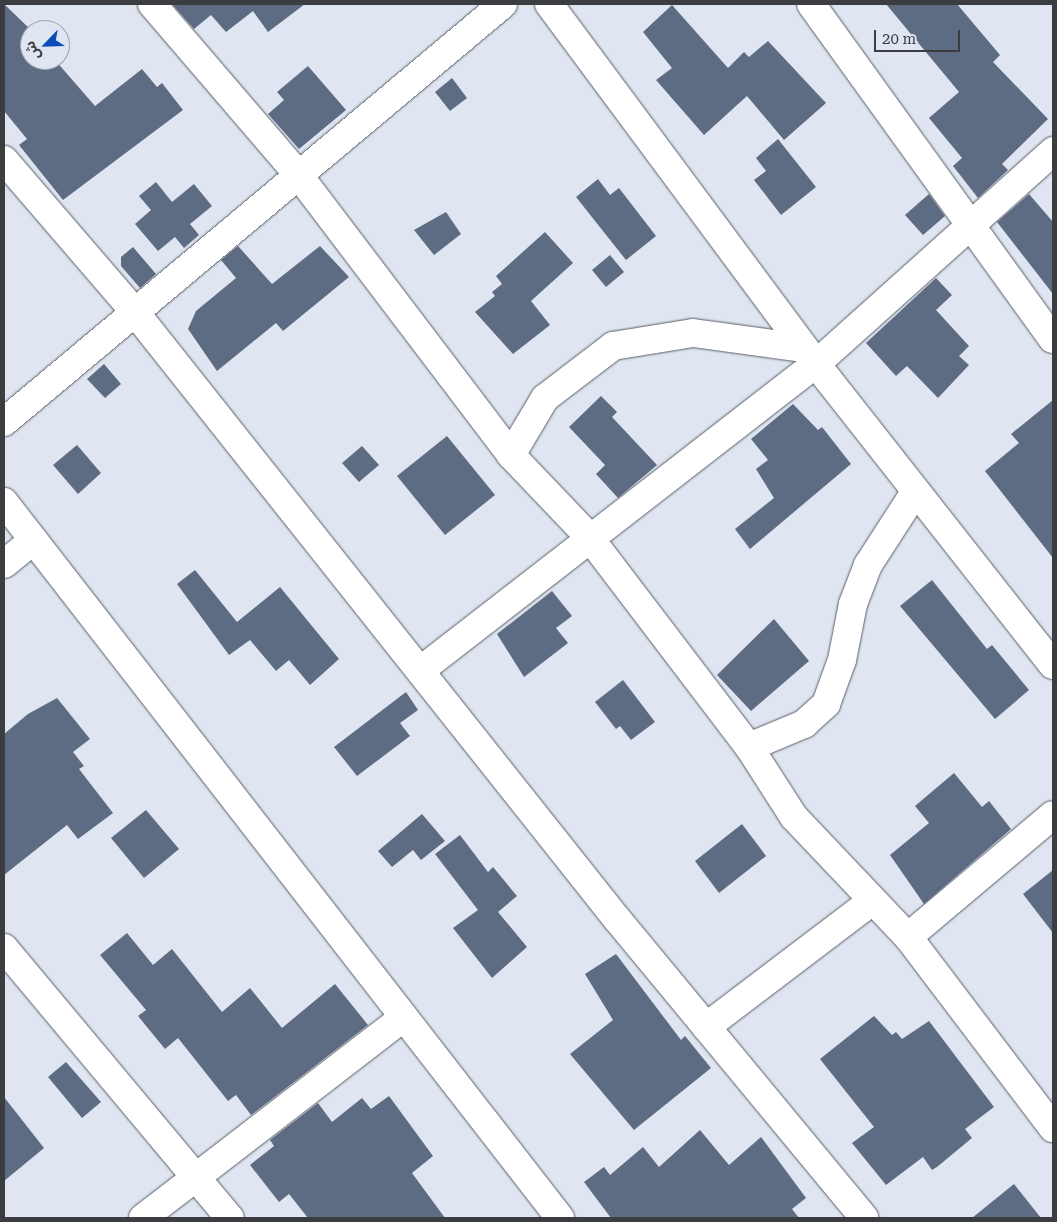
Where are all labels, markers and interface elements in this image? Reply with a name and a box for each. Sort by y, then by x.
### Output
north arrow [20,20,70,70]
scale bar [877,20,963,52]
text: 20 m [882,30,916,48]
text: ش [21,39,43,63]

